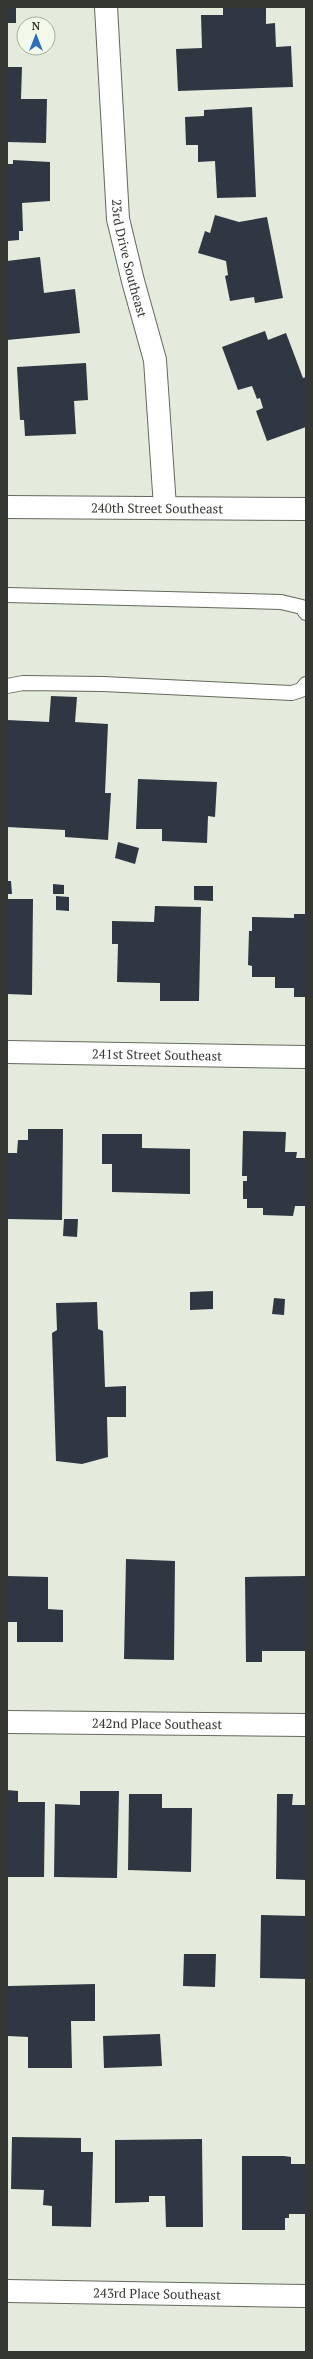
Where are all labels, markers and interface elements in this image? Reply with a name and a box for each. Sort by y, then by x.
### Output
north arrow [16,16,56,56]
text: N [32,19,41,33]
street label: 23rd Drive Southeast [108,199,152,320]
street label: 240th Street Southeast [91,499,223,517]
street label: 241st Street Southeast [92,1044,222,1065]
street label: 242nd Place Southeast [92,1714,222,1733]
street label: 243rd Place Southeast [93,2283,221,2304]

